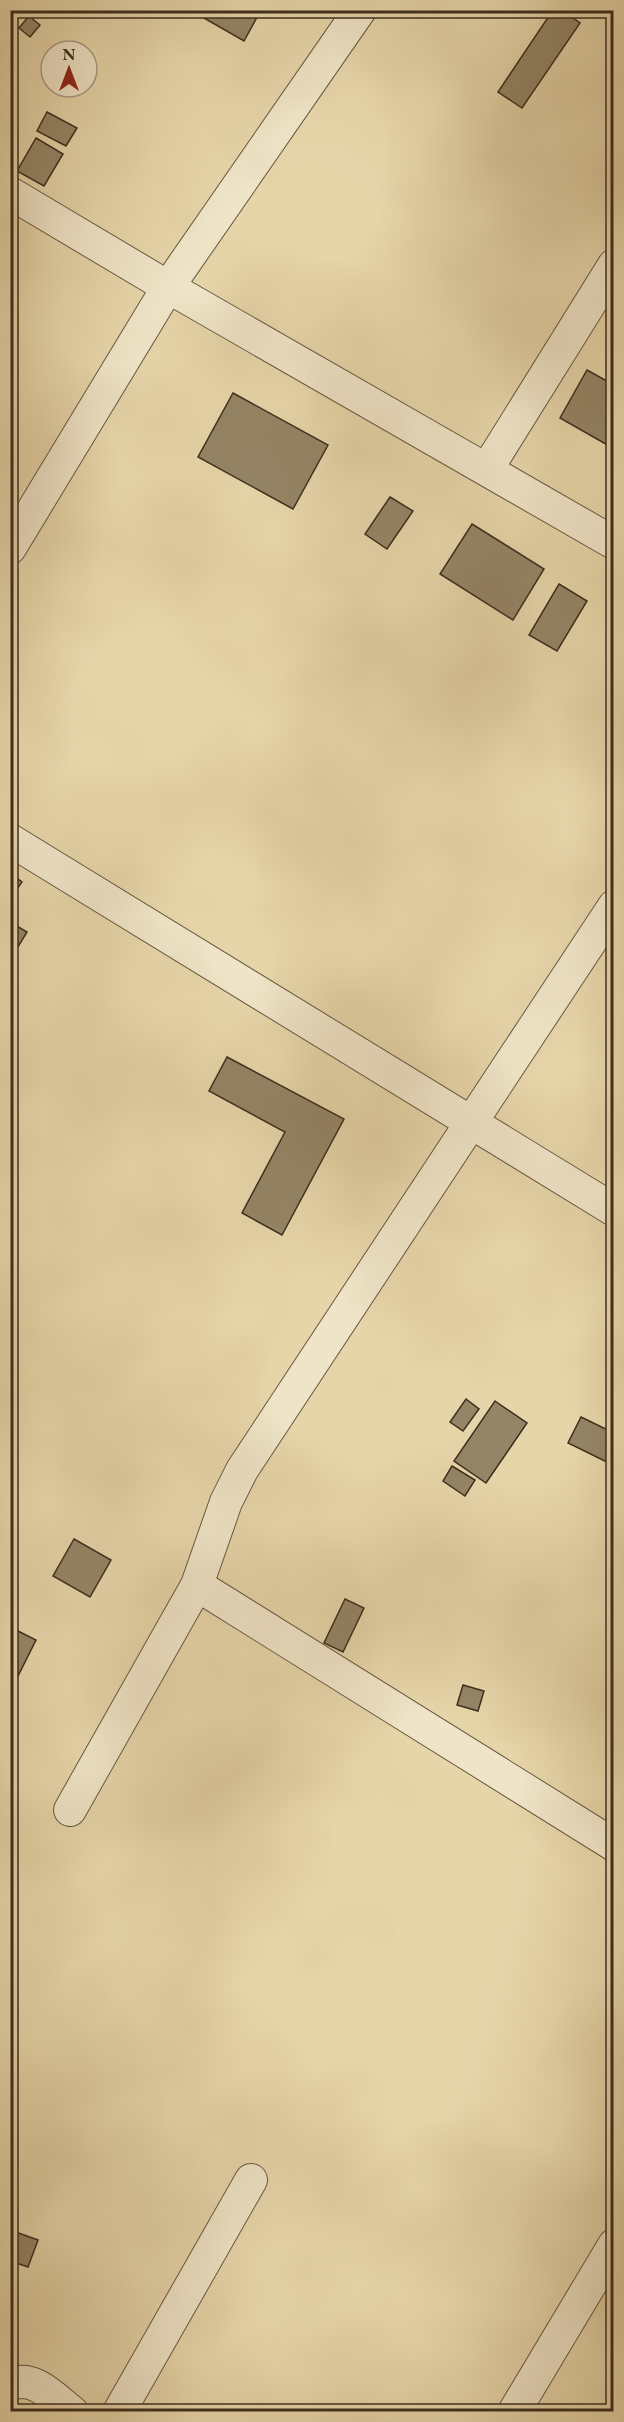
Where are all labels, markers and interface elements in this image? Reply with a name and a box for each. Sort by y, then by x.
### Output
north arrow [39,39,99,99]
text: N [63,44,76,65]

